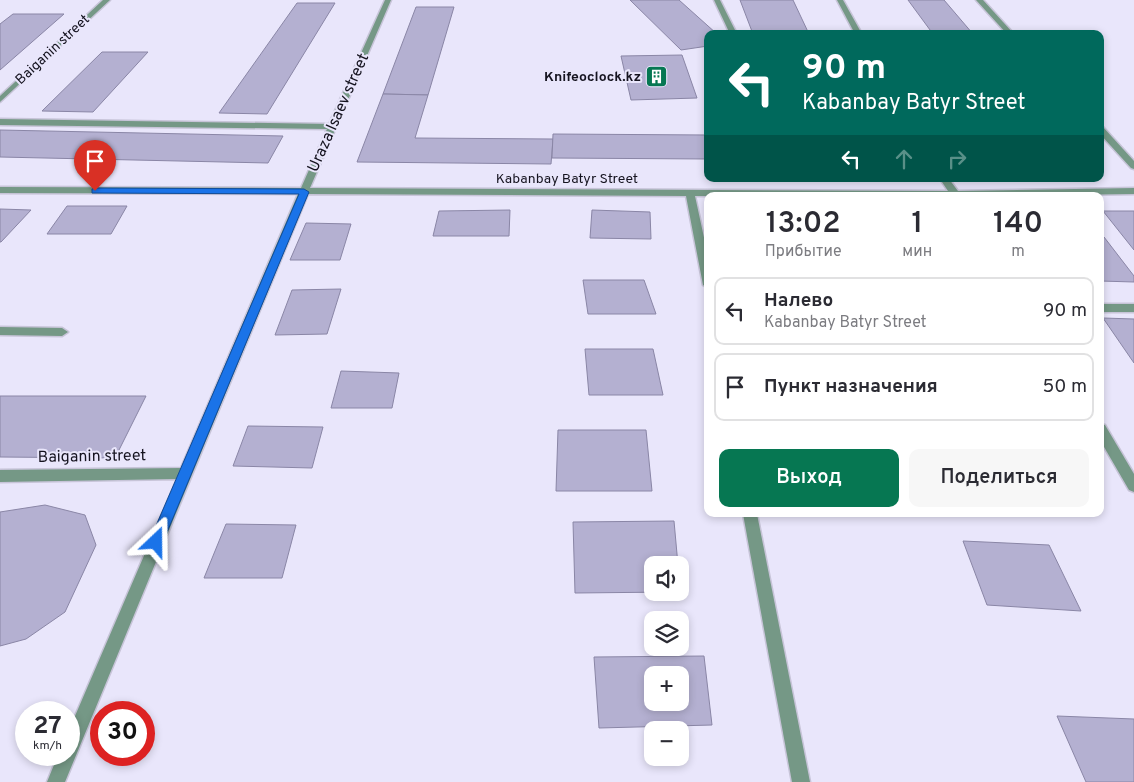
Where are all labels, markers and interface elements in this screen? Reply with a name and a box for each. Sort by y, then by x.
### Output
street label: Baiganin street [12,11,94,89]
text: 90 m [802,47,886,91]
street label: Uraza Isaev street [304,50,374,176]
icon: left [719,50,784,115]
building icon: Knifeoclock.kz [645,65,669,89]
place label: Knifeoclock.kz [544,69,641,86]
text: Kabanbay Batyr Street [802,90,1026,117]
pin [74,140,116,191]
icon: left [837,145,865,173]
icon: ahead [890,145,918,173]
icon: right [943,145,971,173]
icon: arrive [81,147,109,175]
street label: Kabanbay Batyr Street [496,171,638,188]
text: 13:02 [766,206,841,243]
text: 1 [911,206,923,243]
text: 140 [993,206,1043,243]
text: Прибытие [765,242,842,262]
text: мин [902,242,932,262]
text: m [1011,242,1025,262]
text: Налево [764,289,833,313]
icon: left [721,297,749,325]
text: 90 m [1043,299,1087,323]
text: Kabanbay Batyr Street [764,313,927,333]
icon: arrive [721,373,749,401]
text: Пункт назначения [764,375,938,399]
text: 50 m [1042,375,1087,399]
street label: Baiganin street [37,446,147,468]
button: Выход [719,449,899,507]
button: Поделиться [909,449,1089,507]
position arrow [129,515,181,567]
map controls [644,556,689,766]
button: sound [644,556,689,601]
button: layers [644,611,689,656]
button: + [644,666,689,711]
speed limit sign: 30 [90,701,155,766]
text: 27 [33,711,62,743]
button: − [644,721,689,766]
text: km/h [33,738,62,754]

